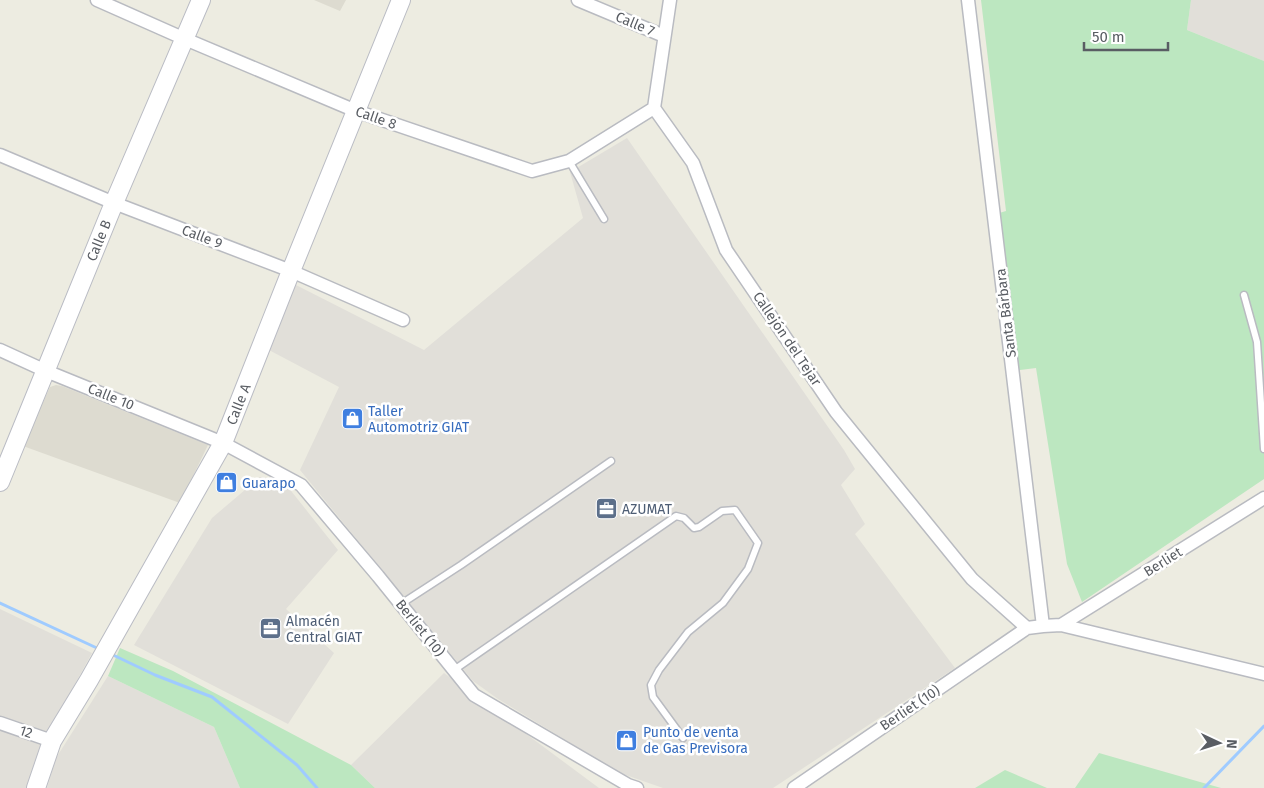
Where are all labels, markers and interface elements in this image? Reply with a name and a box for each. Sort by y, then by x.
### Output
street label: Calle 7 [613,8,657,40]
scale bar [1084,20,1168,52]
text: 50 m [1092,28,1125,46]
street label: Calle 8 [353,103,399,133]
street label: Calle B [83,217,115,264]
street label: Calle 9 [179,222,225,252]
street label: Santa Bárbara [992,268,1020,358]
street label: Callejón del Tejar [749,289,825,390]
street label: Calle 10 [85,380,137,414]
street label: Calle A [223,381,254,427]
place label: Taller Automotriz GIAT [368,403,470,436]
shop icon: Taller Automotriz GIAT [340,407,364,431]
shop icon: Guarapo [214,471,238,495]
place label: Guarapo [242,475,296,492]
office icon: AZUMAT [594,497,618,521]
place label: AZUMAT [622,501,673,518]
street label: Berliet [1141,543,1186,580]
street label: Berliet (10) [392,596,448,660]
place label: Almacén Central GIAT [286,613,363,646]
office icon: Almacén Central GIAT [258,617,282,641]
street label: Berliet (10) [877,682,943,734]
north arrow [1194,718,1244,768]
street label: 12 [17,722,35,742]
place label: Punto de venta de Gas Previsora [643,724,748,757]
shop icon: Punto de venta de Gas Previsora [615,728,639,752]
text: N [1223,739,1240,749]

